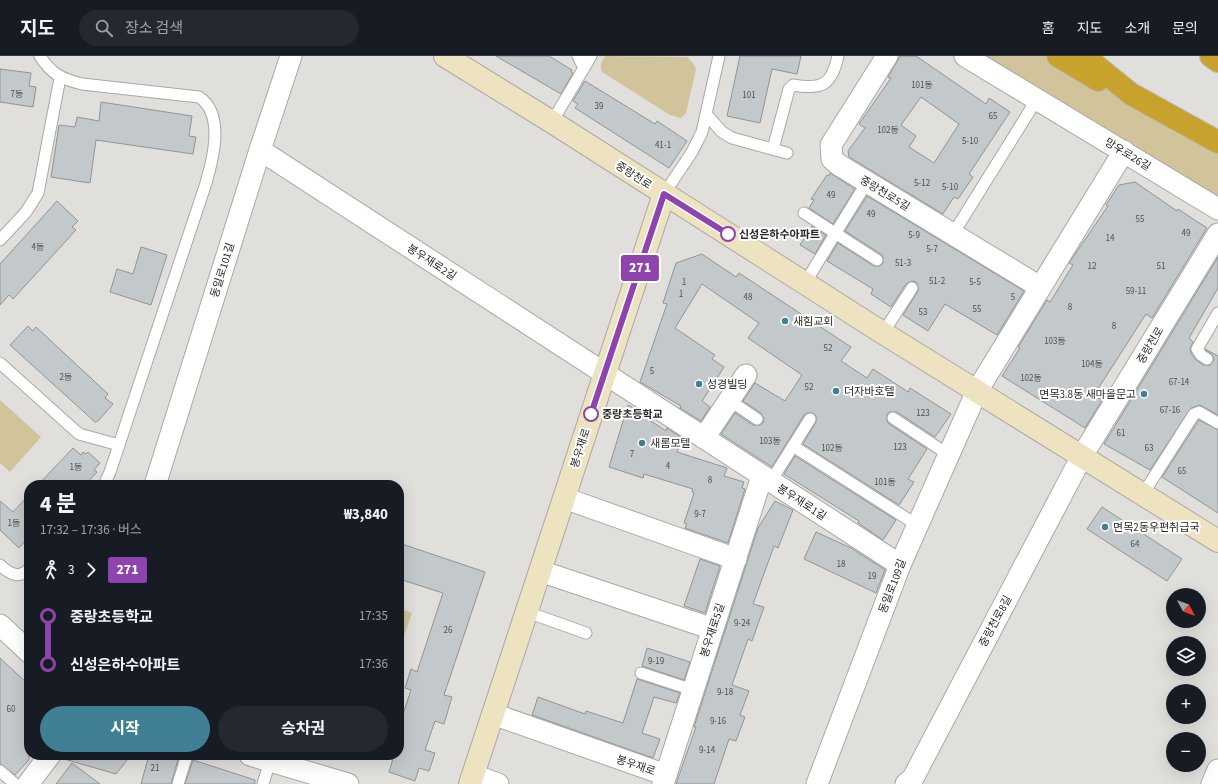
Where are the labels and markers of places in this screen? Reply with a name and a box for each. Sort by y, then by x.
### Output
marker: 신성은하수아파트 [720,226,736,242]
place label: 신성은하수아파트 [739,227,820,242]
place label: 새힘교회 [793,314,833,329]
marker: 새힘교회 [780,316,790,326]
place label: 성경빌딩 [707,377,747,392]
marker: 성경빌딩 [694,379,704,389]
place label: 더자바호텔 [844,384,895,399]
marker: 더자바호텔 [831,386,841,396]
place label: 면목3.8동 새마을문고 [1039,387,1136,402]
marker: 면목3.8동 새마을문고 [1139,389,1149,399]
marker: 중랑초등학교 [583,406,599,422]
place label: 중랑초등학교 [602,407,663,422]
place label: 새롬모텔 [650,436,690,451]
marker: 새롬모텔 [637,438,647,448]
place label: 면목2동우편취급국 [1113,520,1199,535]
marker: 면목2동우편취급국 [1100,522,1110,532]

